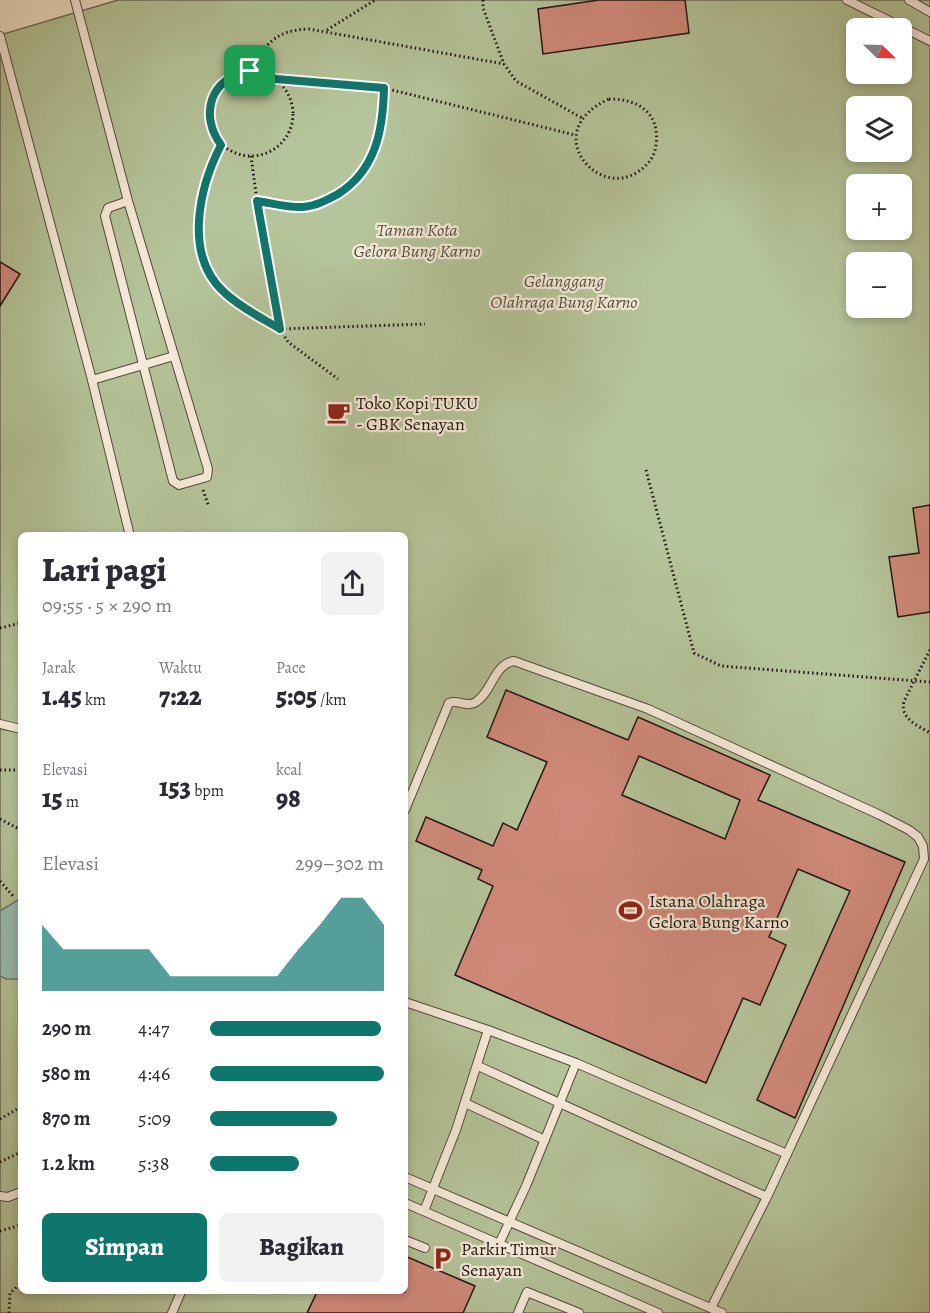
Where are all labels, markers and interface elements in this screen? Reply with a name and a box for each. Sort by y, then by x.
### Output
north arrow [846,18,912,84]
map controls [846,18,912,318]
pin [224,45,275,96]
icon: arrive [233,54,266,87]
button: layers [846,96,912,162]
button: + [846,174,912,240]
park label: Taman Kota Gelora Bung Karno [354,218,480,263]
button: − [846,252,912,318]
park label: Gelanggang Olahraga Bung Karno [490,269,638,314]
place label: Toko Kopi TUKU - GBK Senayan [356,391,478,436]
cafe icon: Toko Kopi TUKU - GBK Senayan [325,400,351,426]
text: Lari pagi [42,547,166,592]
button: share [321,552,384,615]
text: 09:55 · 5 × 290 m [42,592,172,619]
text: Jarak [42,657,76,679]
text: Waktu [159,657,202,679]
text: Pace [276,657,306,679]
text: 1.45 [42,679,82,714]
text: 7:22 [159,679,202,714]
text: 5:05 [276,679,317,714]
text: km [82,689,106,711]
text: /km [317,689,347,711]
text: Elevasi [42,759,88,781]
text: kcal [276,759,302,781]
text: 153 [159,770,191,805]
text: bpm [191,780,224,802]
text: 15 [42,781,63,816]
text: 98 [276,781,301,816]
text: m [63,791,79,813]
text: Elevasi [42,850,99,877]
text: 299–302 m [295,850,384,877]
place label: Istana Olahraga Gelora Bung Karno [649,889,789,934]
sports icon: Istana Olahraga Gelora Bung Karno [618,898,644,924]
text: 290 m [42,1015,91,1042]
text: 4:47 [138,1015,169,1042]
text: 580 m [42,1060,90,1087]
text: 4:46 [138,1060,170,1087]
text: 870 m [42,1105,90,1132]
text: 5:09 [138,1105,171,1132]
text: 1.2 km [42,1150,95,1177]
text: 5:38 [138,1150,169,1177]
button: Simpan [42,1213,207,1282]
button: Bagikan [219,1213,384,1282]
place label: Parkir Timur Senayan [461,1237,556,1282]
parking icon: Parkir Timur Senayan [430,1246,456,1272]

